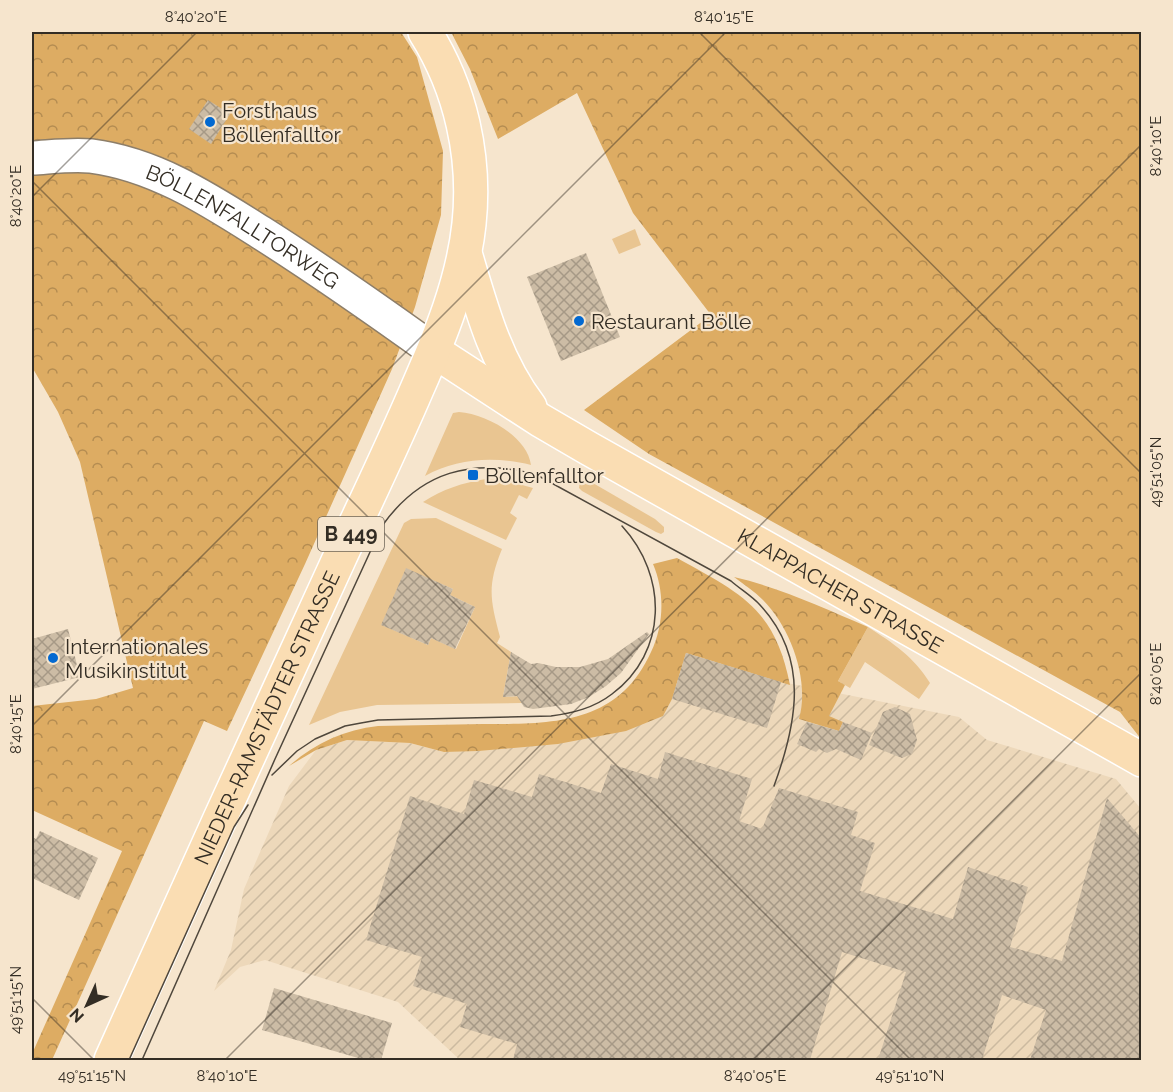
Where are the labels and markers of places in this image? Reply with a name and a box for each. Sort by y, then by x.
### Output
place label: Forsthaus Böllenfalltor [222,98,341,147]
marker: Forsthaus Böllenfalltor [203,115,217,129]
place label: Restaurant Bölle [591,309,751,334]
marker: Restaurant Bölle [572,314,586,328]
place label: Böllenfalltor [485,463,604,488]
marker: Böllenfalltor [466,468,480,482]
place label: Internationales Musikinstitut [65,634,208,683]
marker: Internationales Musikinstitut [46,651,60,665]

